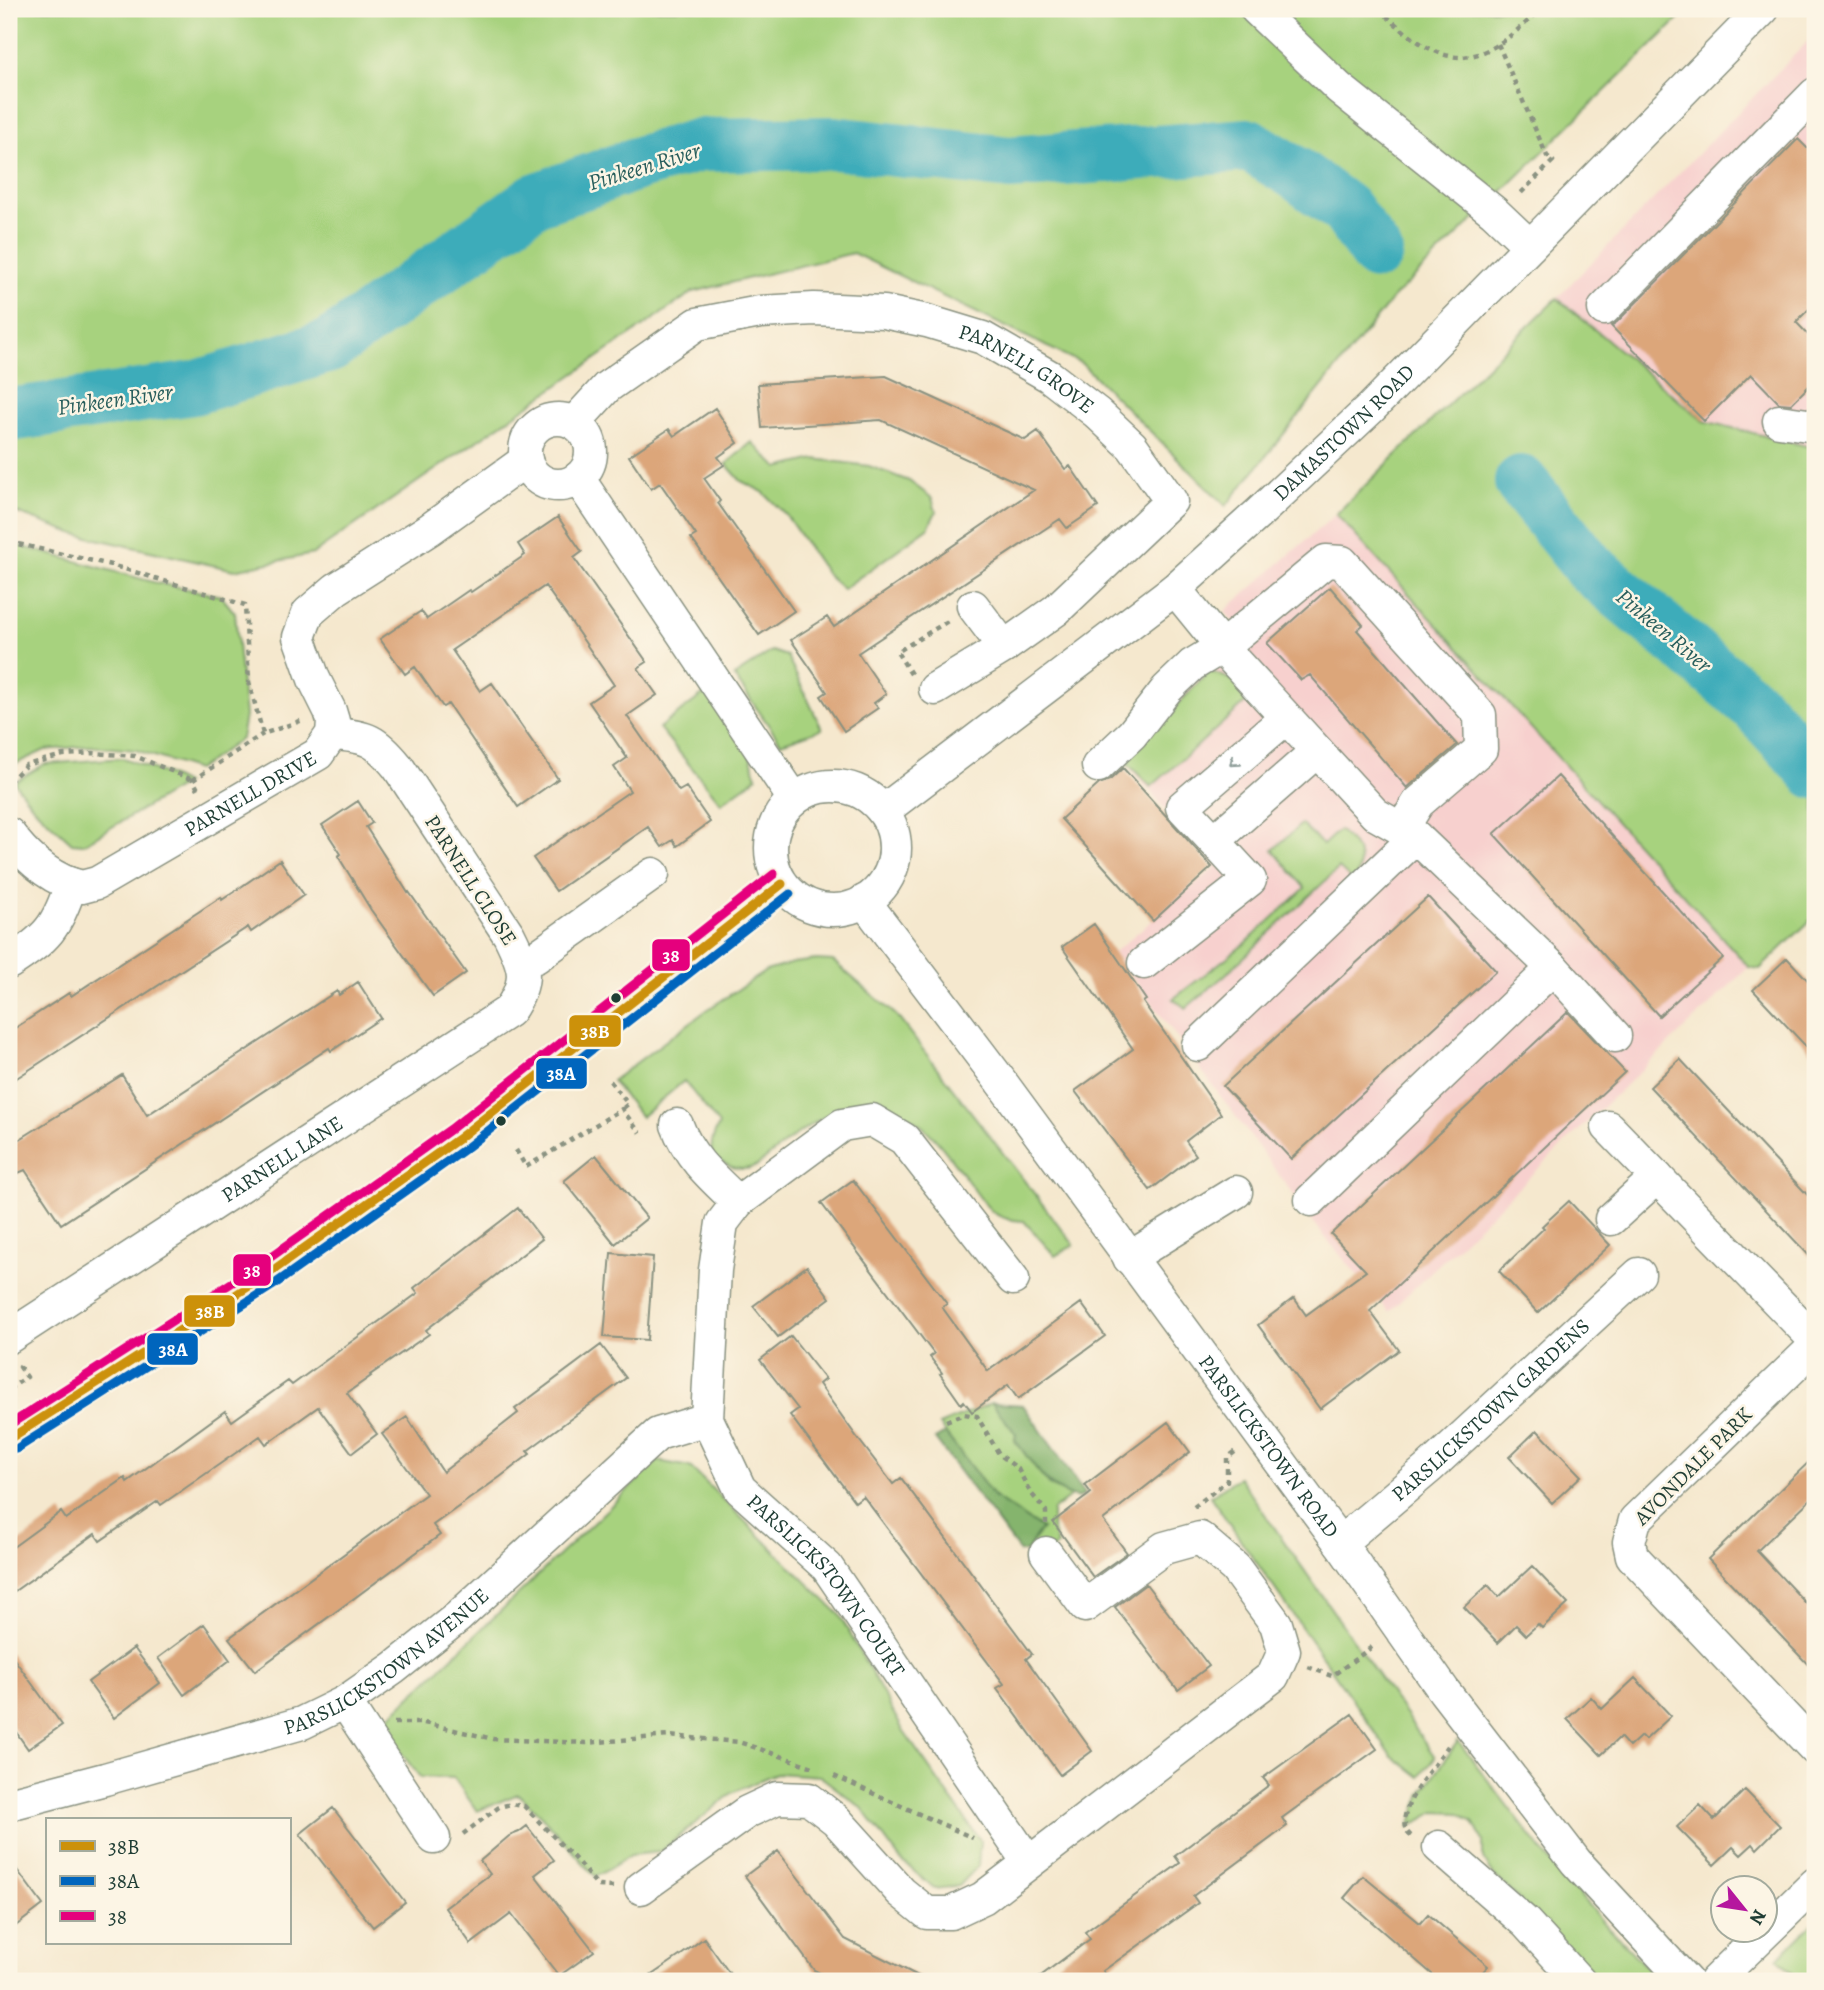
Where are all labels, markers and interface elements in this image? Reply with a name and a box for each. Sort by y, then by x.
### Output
water label: Pinkeen River [584,134,705,198]
street label: PARNELL GROVE [955,317,1100,420]
street label: DAMASTOWN ROAD [1267,358,1421,507]
water label: Pinkeen River [56,376,176,423]
water label: Pinkeen River [1609,581,1719,680]
street label: PARNELL DRIVE [179,744,322,843]
one-way arrow [1230,754,1243,766]
street label: PARNELL CLOSE [418,809,524,951]
line badge: 38 [651,938,691,972]
text: 38 [662,943,680,969]
unlabelled marker [609,991,623,1005]
line badge: 38B [568,1014,622,1048]
text: 38B [580,1019,610,1045]
line badge: 38A [535,1057,588,1090]
text: 38A [546,1061,577,1087]
street label: PARNELL LANE [216,1109,348,1209]
unlabelled marker [494,1114,508,1128]
line badge: 38 [232,1253,272,1287]
text: 38 [243,1258,261,1284]
line badge: 38B [183,1294,236,1328]
text: 38B [195,1299,225,1325]
street label: PARSLICKSTOWN GARDENS [1386,1312,1596,1508]
line badge: 38A [146,1332,199,1366]
text: 38A [158,1337,189,1363]
street label: PARSLICKSTOWN ROAD [1192,1349,1345,1543]
street label: AVONDALE PARK [1627,1401,1758,1532]
street label: PARSLICKSTOWN COURT [741,1488,912,1682]
street label: PARSLICKSTOWN AVENUE [280,1582,495,1742]
legend [46,1818,290,1944]
text: 38B [108,1833,139,1861]
text: 38A [108,1867,140,1895]
north arrow [1708,1874,1778,1944]
text: 38 [108,1903,127,1931]
text: N [1743,1905,1773,1930]

